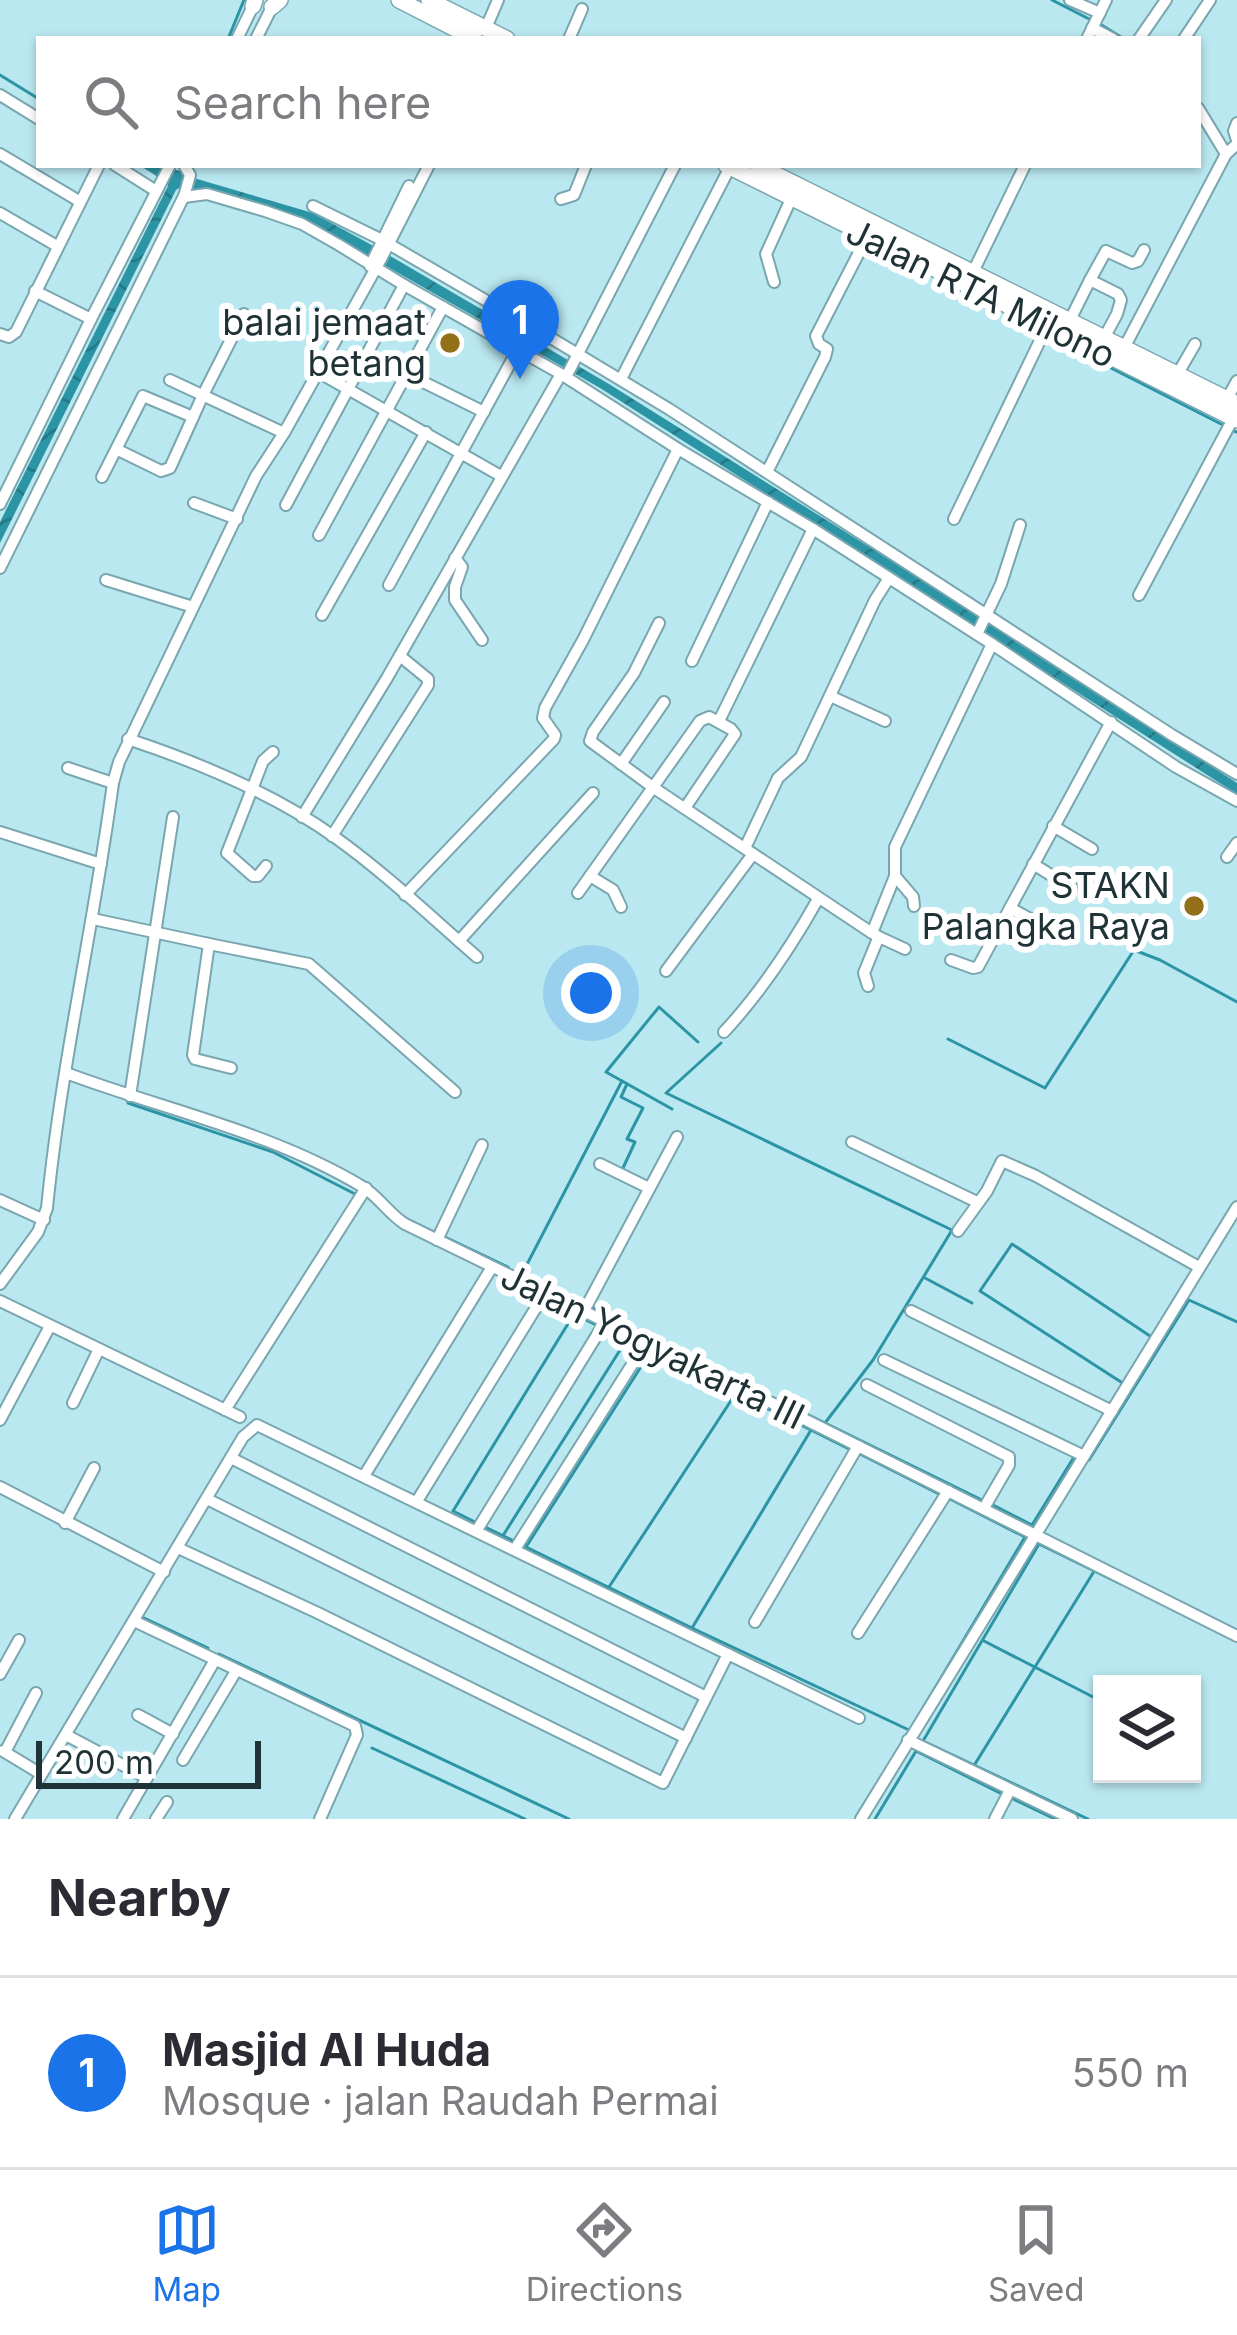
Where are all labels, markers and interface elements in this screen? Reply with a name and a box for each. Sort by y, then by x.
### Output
search box [36,36,1201,168]
icon: search [78,69,144,135]
text: Search here [174,75,431,130]
street label: Jalan RTA Milono [839,209,1123,377]
pin: 1 [481,280,559,379]
place label: balai jemaat betang [222,300,426,385]
marker: balai jemaat betang [437,330,463,356]
place label: STAKN Palangka Raya [921,863,1170,948]
marker: STAKN Palangka Raya [1181,893,1207,919]
your location [561,963,621,1023]
street label: Jalan Yogyakarta III [494,1253,812,1439]
map controls [1093,1675,1201,1783]
button: layers [1093,1675,1201,1783]
scale bar [36,1735,261,1788]
text: 200 m [54,1742,154,1782]
text: Nearby [48,1867,231,1928]
text: Masjid Al Huda [162,2022,491,2077]
text: 1 [79,2049,95,2096]
text: 550 m [1072,2049,1189,2096]
text: Mosque · jalan Raudah Permai [162,2077,719,2124]
tab: Map [152,2197,221,2309]
tab: Directions [526,2197,683,2309]
tab: Saved [988,2197,1085,2309]

